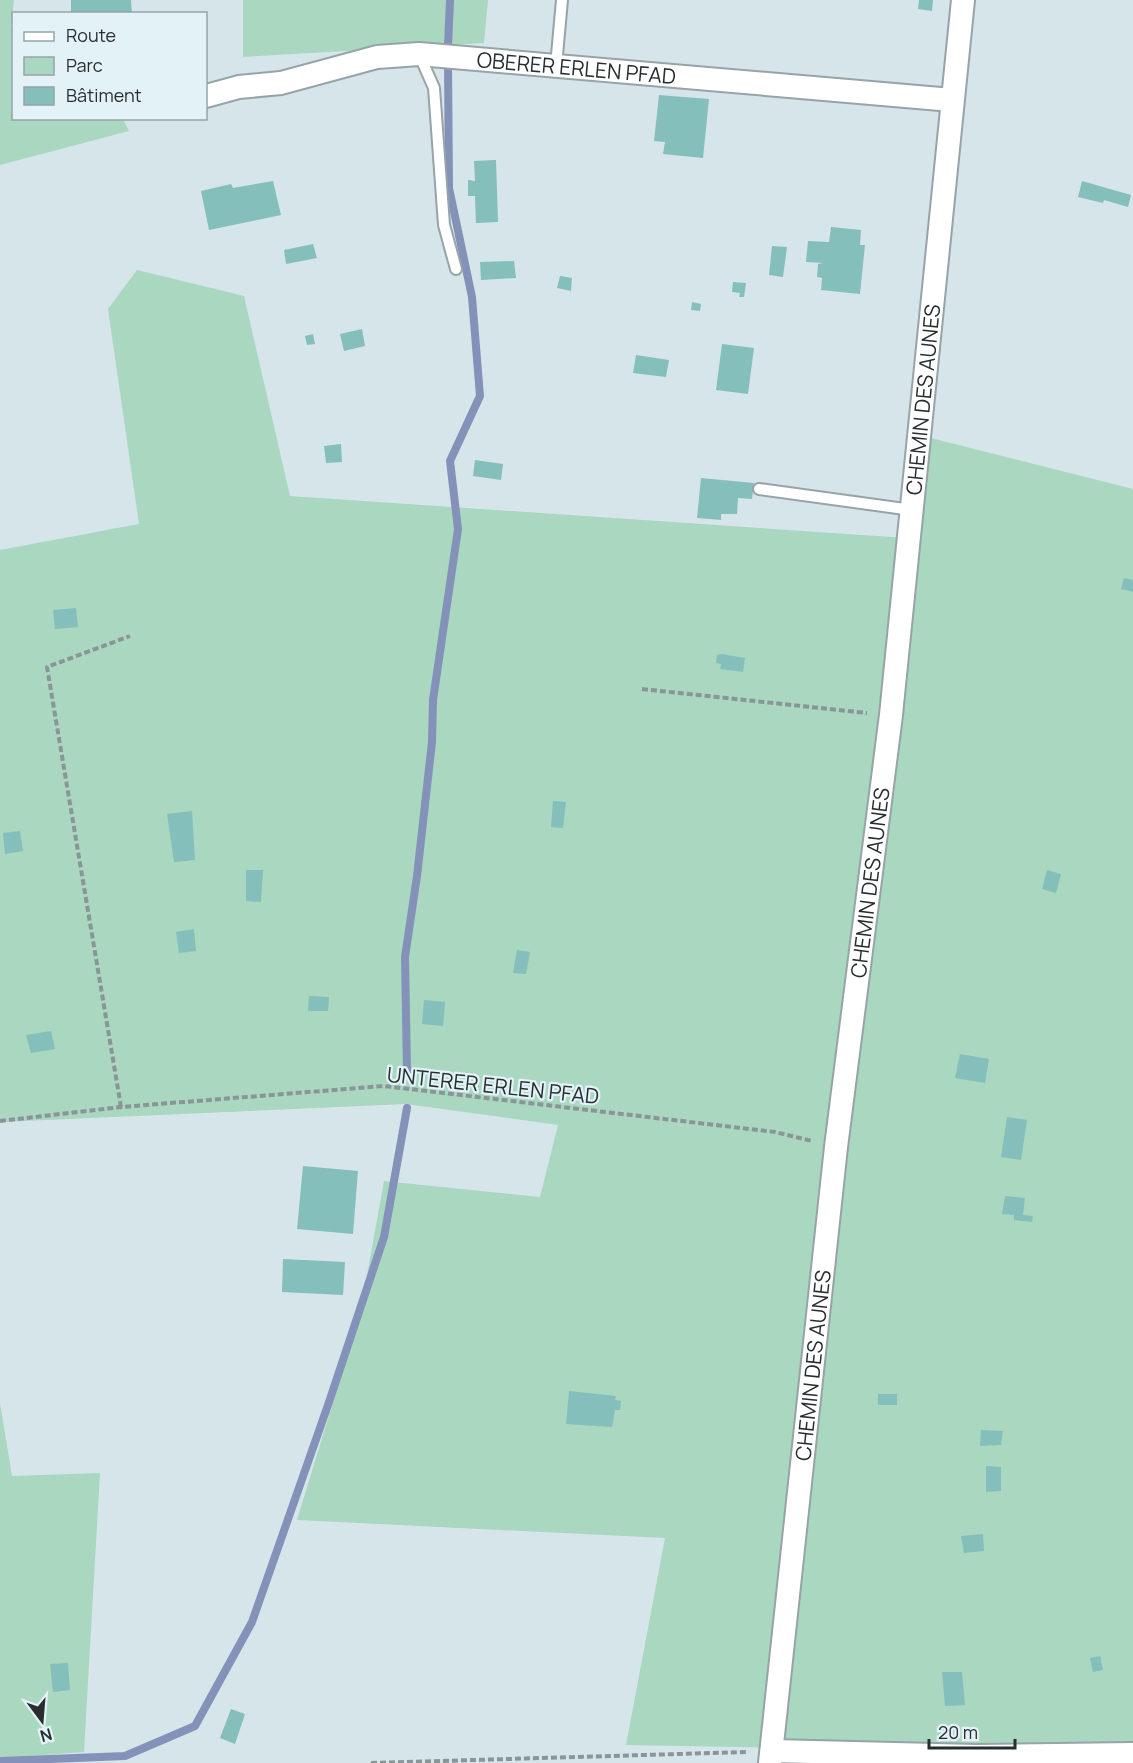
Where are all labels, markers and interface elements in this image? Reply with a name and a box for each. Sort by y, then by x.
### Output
legend [12,12,207,120]
text: Route [66,23,116,47]
street label: OBERER ERLEN PFAD [476,45,677,90]
text: Parc [66,53,103,77]
text: Bâtiment [66,83,142,107]
street label: CHEMIN DES AUNES [899,303,946,496]
street label: CHEMIN DES AUNES [844,786,896,979]
street label: UNTERER ERLEN PFAD [386,1060,600,1110]
street label: CHEMIN DES AUNES [788,1268,837,1462]
north arrow [12,1691,72,1751]
scale bar [929,1712,1014,1750]
text: 20 m [938,1720,978,1744]
text: N [38,1723,55,1748]

